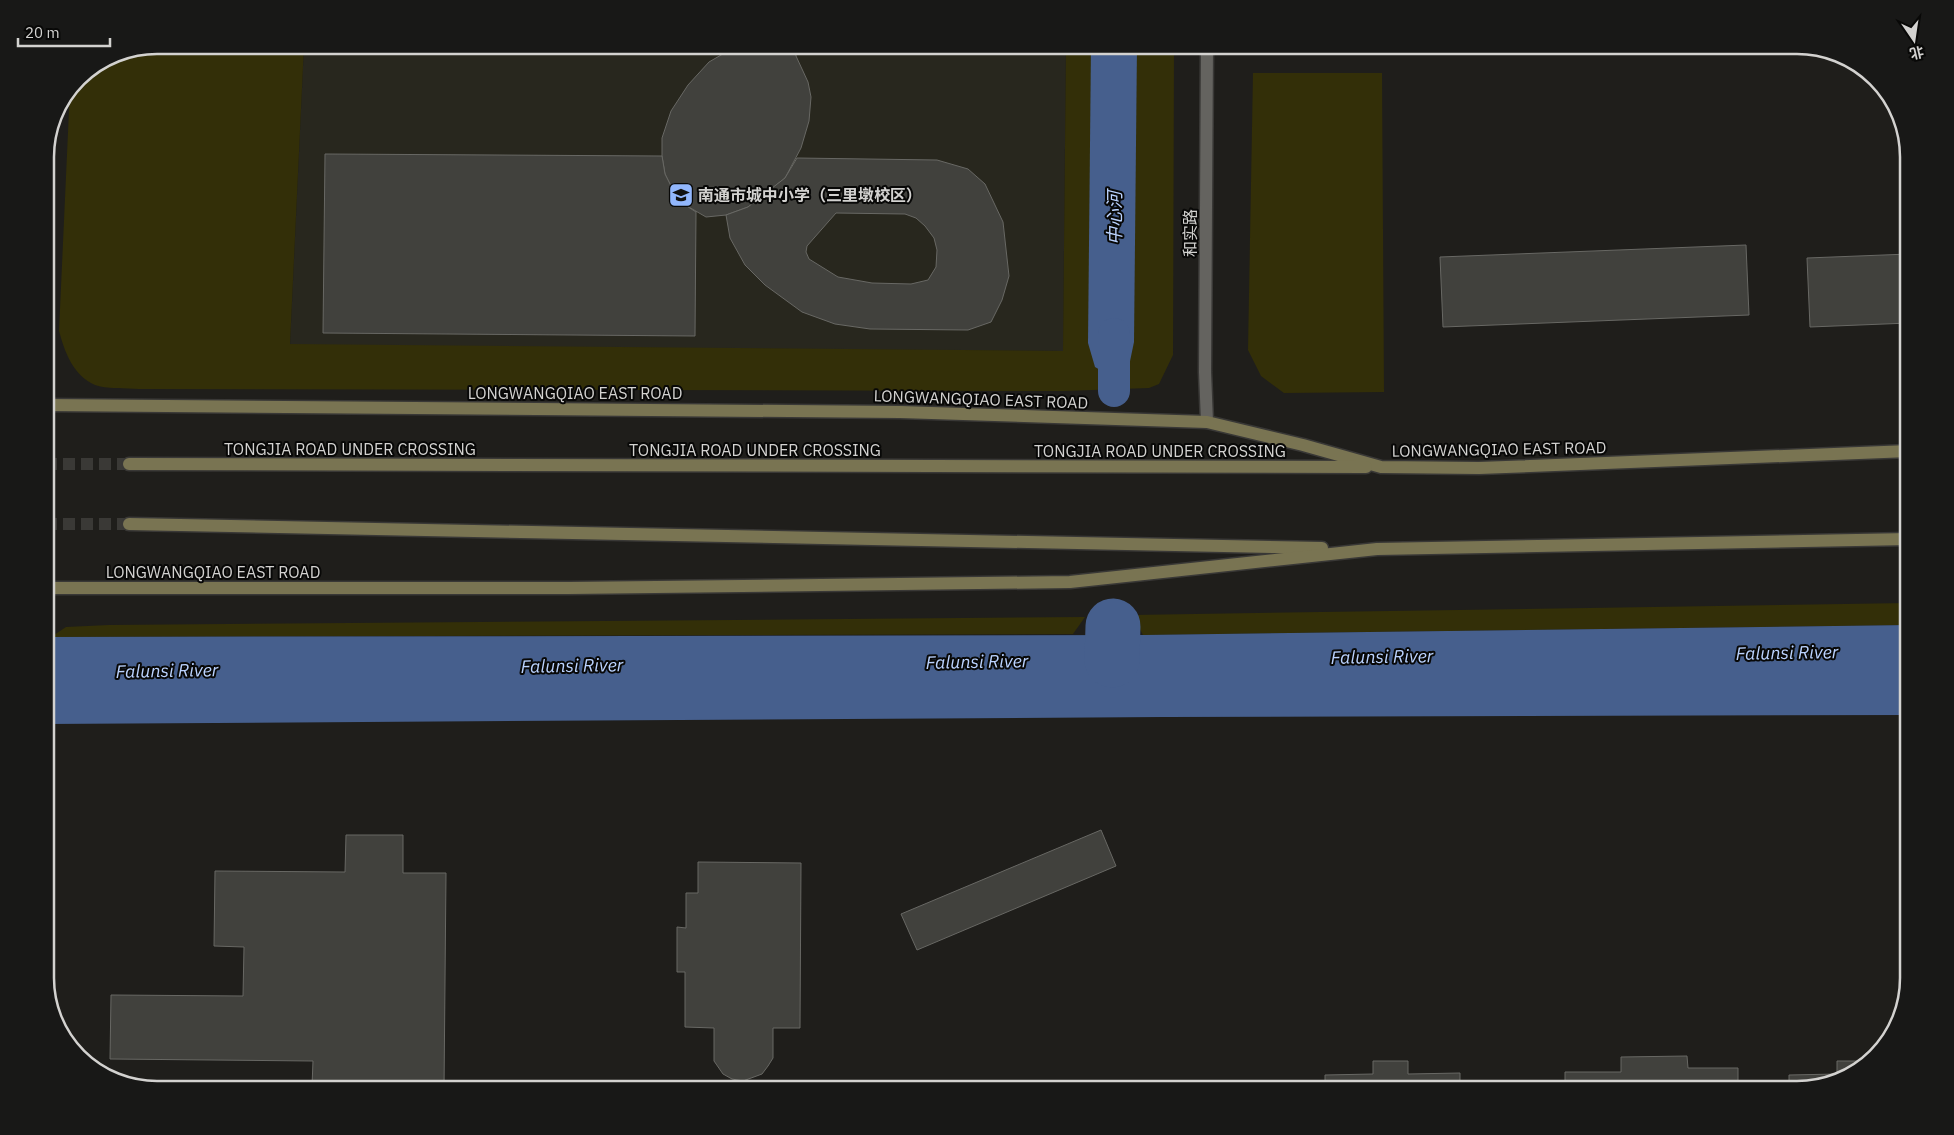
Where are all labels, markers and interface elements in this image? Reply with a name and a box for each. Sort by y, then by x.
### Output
scale bar [18,15,110,47]
north arrow [1889,15,1939,65]
text: 20 m [25,23,60,42]
text: 北 [1908,42,1926,63]
school or university icon: 南通市城中小学（三里墩校区） [668,182,694,208]
place label: 南通市城中小学（三里墩校区） [698,185,922,205]
water label: 中心河 [1103,188,1126,245]
street label: 和实路 [1180,209,1200,257]
street label: LONGWANGQIAO EAST ROAD [468,383,682,403]
street label: LONGWANGQIAO EAST ROAD [873,385,1089,413]
street label: LONGWANGQIAO EAST ROAD [1391,437,1607,461]
street label: TONGJIA ROAD UNDER CROSSING [224,439,476,459]
street label: TONGJIA ROAD UNDER CROSSING [629,440,881,460]
street label: TONGJIA ROAD UNDER CROSSING [1034,441,1286,461]
street label: LONGWANGQIAO EAST ROAD [106,562,320,582]
water label: Falunsi River [1736,640,1839,665]
water label: Falunsi River [1331,644,1434,669]
water label: Falunsi River [926,649,1029,674]
water label: Falunsi River [521,653,624,678]
water label: Falunsi River [116,658,219,683]

